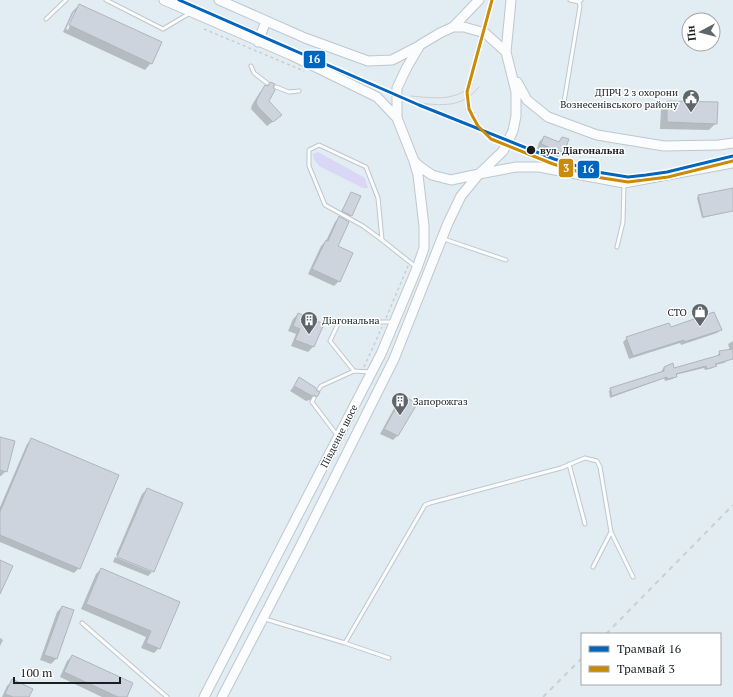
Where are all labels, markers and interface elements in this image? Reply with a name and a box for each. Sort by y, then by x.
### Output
north arrow [681,12,721,52]
text: Пн [683,25,699,42]
line badge: 16 [303,50,326,69]
text: 16 [308,52,320,66]
place label: ДПРЧ 2 з охорони Вознесенівського району [560,86,679,111]
public building icon: ДПРЧ 2 з охорони Вознесенівського району [681,88,701,113]
marker: вул. Діагональна [525,144,537,156]
place label: вул. Діагональна [540,144,625,157]
line badge: 3 [558,158,574,178]
line badge: 16 [577,160,600,179]
text: 3 [563,161,569,175]
text: 16 [582,162,594,176]
shop icon: СТО [690,302,710,327]
place label: СТО [667,306,687,319]
building icon: Діагональна [299,310,319,335]
place label: Діагональна [322,314,380,327]
building icon: Запорожгаз [390,391,410,416]
place label: Запорожгаз [413,395,468,408]
street label: Південне шосе [317,402,361,470]
legend [581,633,721,685]
text: Трамвай 16 [617,641,682,656]
scale bar [14,659,120,685]
text: Трамвай 3 [617,661,675,676]
text: 100 m [20,665,53,680]

